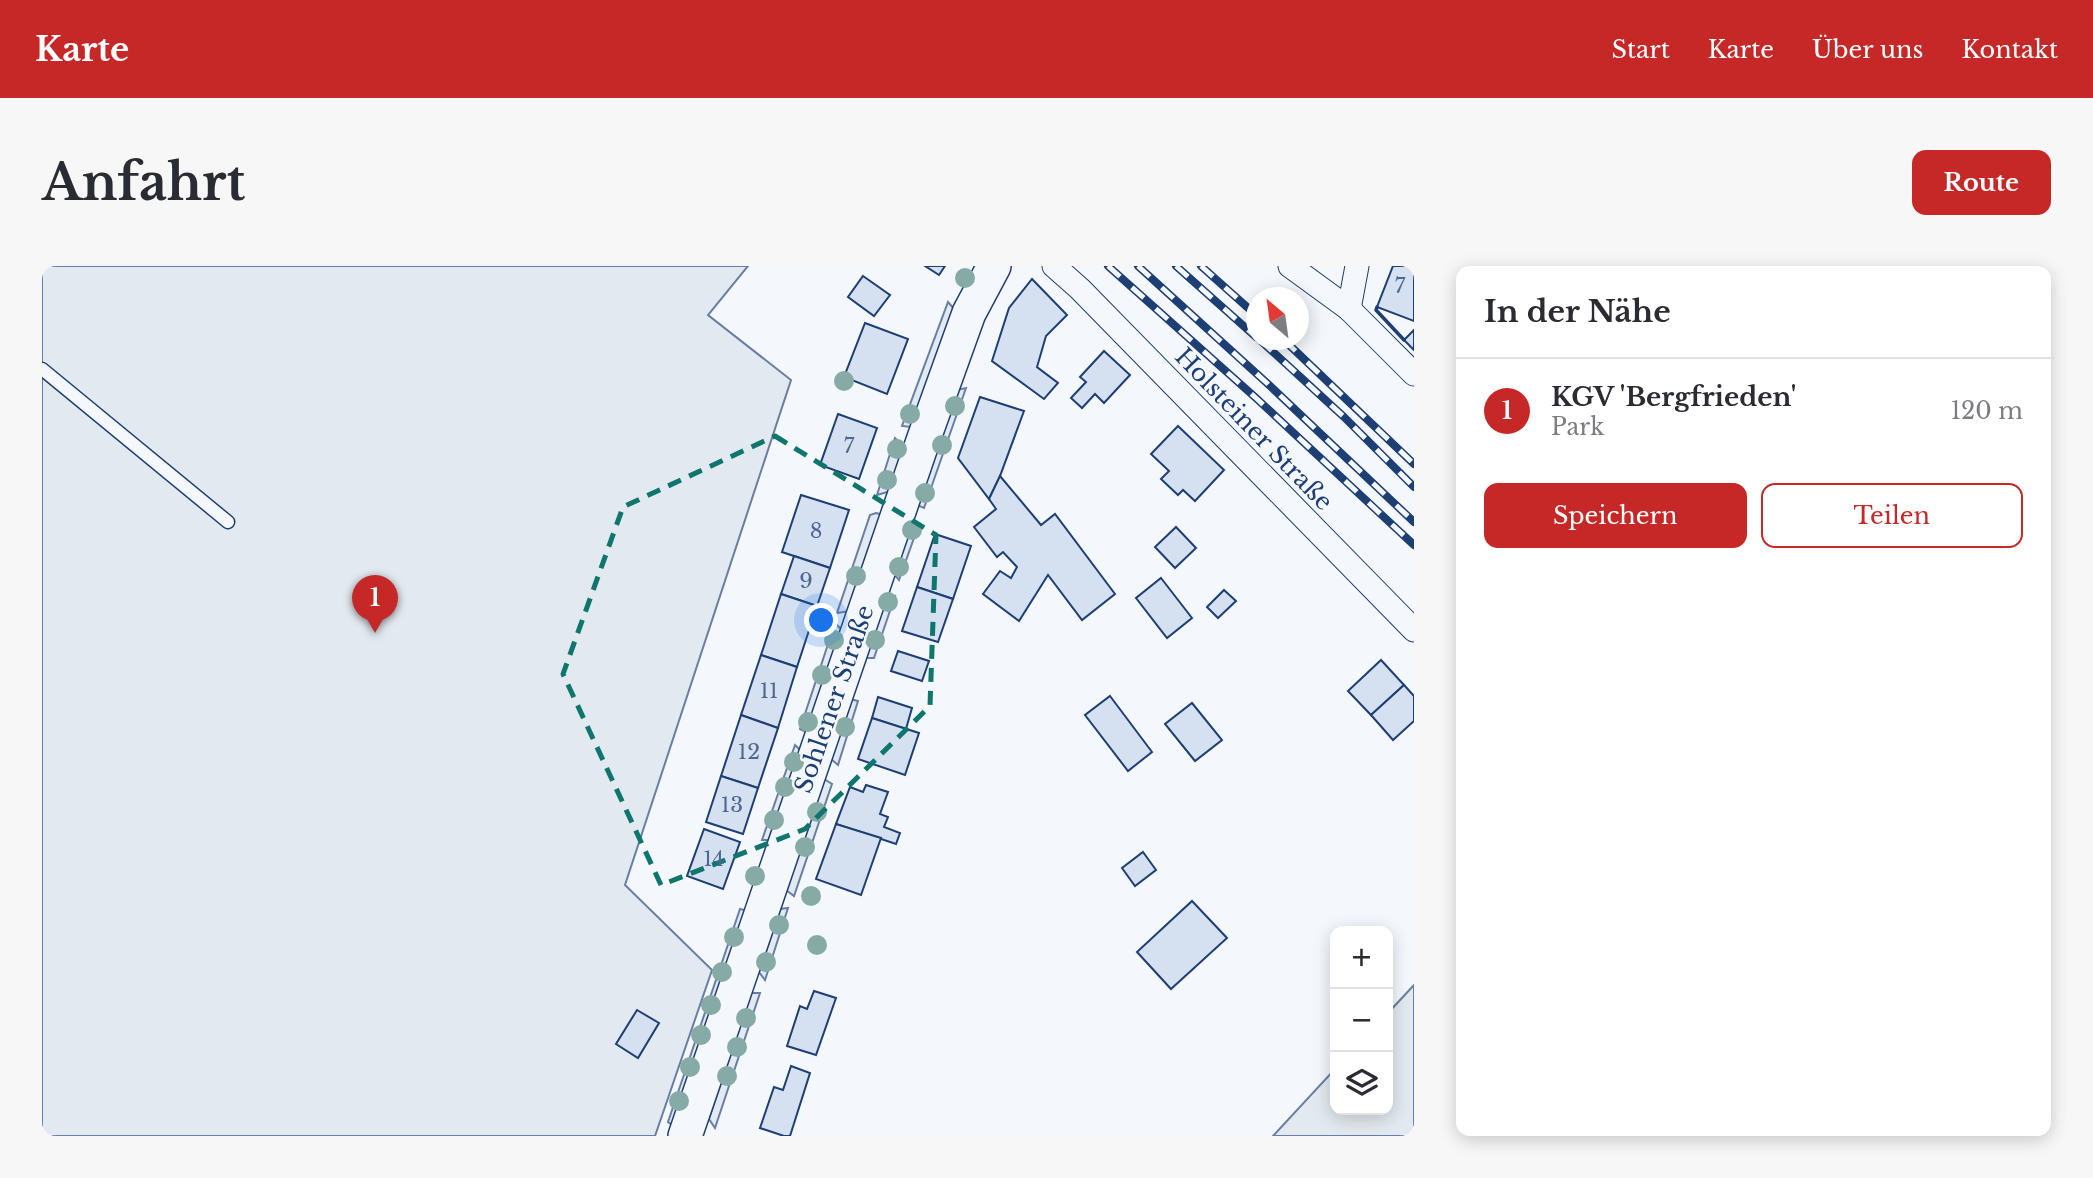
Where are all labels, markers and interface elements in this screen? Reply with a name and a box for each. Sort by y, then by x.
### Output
text: Karte [35,29,129,70]
text: Start [1612,35,1670,64]
text: Karte [1708,35,1774,64]
text: Über uns [1812,35,1924,64]
text: Kontakt [1962,35,2058,64]
button: Route [1912,150,2051,215]
text: Anfahrt [42,152,245,213]
house number: 7 [1395,273,1406,299]
north arrow [1246,287,1309,350]
text: In der Nähe [1484,293,1671,330]
street label: Holsteiner Straße [1169,342,1339,516]
text: KGV 'Bergfrieden' [1551,381,1796,413]
text: 1 [1502,397,1512,425]
text: 120 m [1951,397,2023,425]
text: Park [1551,413,1604,441]
house number: 7 [844,433,855,459]
button: Speichern [1484,483,1747,548]
button: Teilen [1761,483,2023,548]
house number: 8 [810,518,822,544]
house number: 9 [799,568,813,594]
pin: 1 [352,575,398,633]
street label: Sohlener Straße [788,601,880,797]
your location [804,603,838,637]
house number: 11 [760,678,778,704]
house number: 12 [738,739,760,765]
house number: 13 [721,792,743,818]
house number: 14 [703,846,725,872]
map controls [1330,926,1393,1115]
button: + [1330,926,1393,989]
button: − [1330,989,1393,1052]
button: layers [1330,1052,1393,1115]

